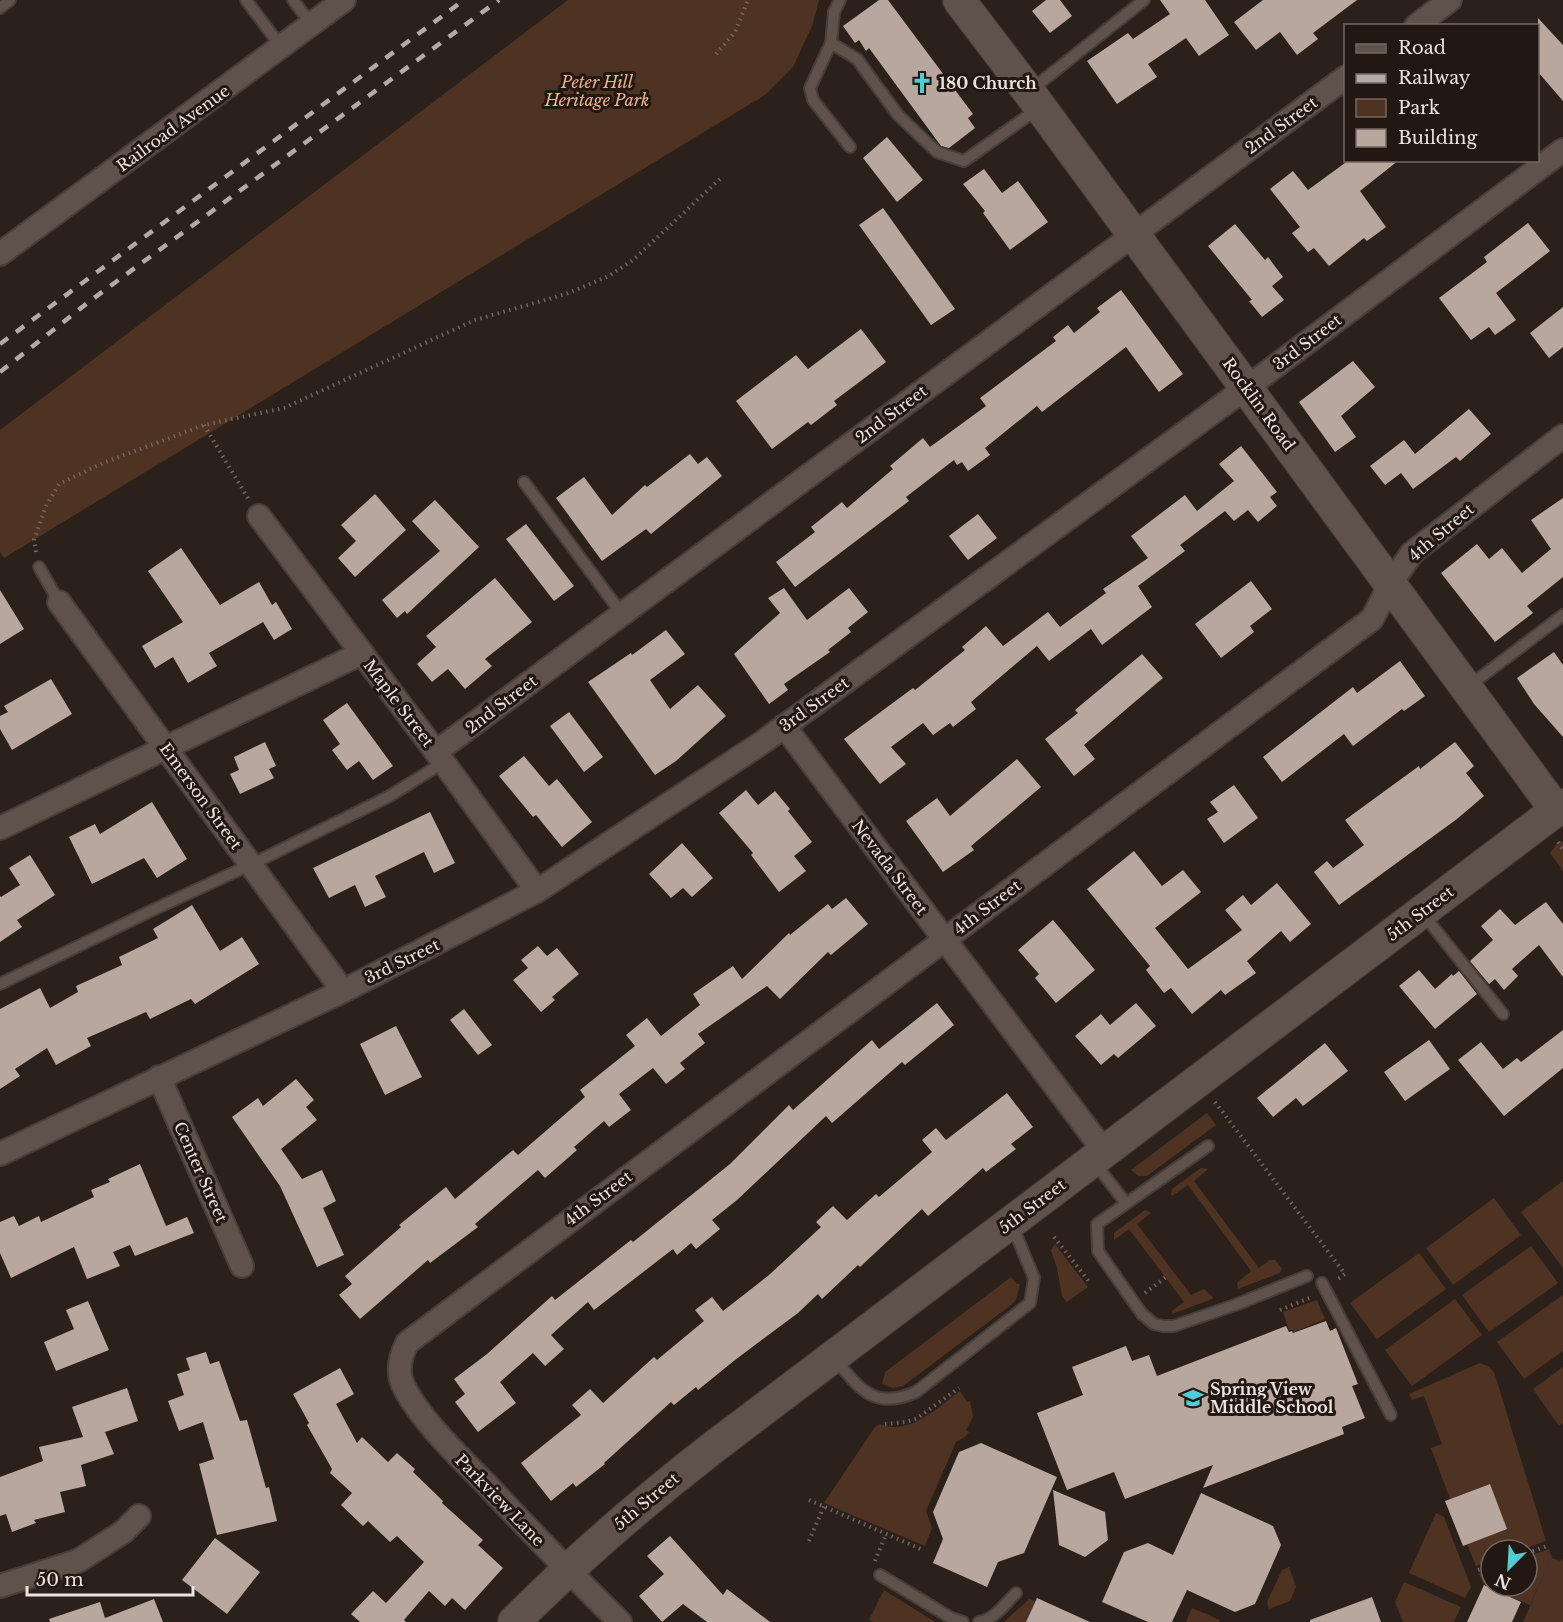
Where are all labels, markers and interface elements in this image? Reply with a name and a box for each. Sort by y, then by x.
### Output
legend [1344,24,1539,162]
text: Road [1398,37,1446,59]
text: Railway [1398,67,1471,89]
church icon: 180 Church [910,71,934,95]
park label: Peter Hill Heritage Park [544,72,649,110]
place label: 180 Church [939,73,1037,93]
street label: Railroad Avenue [113,80,233,176]
street label: 2nd Street [1241,92,1321,158]
text: Park [1398,97,1440,119]
text: Building [1398,127,1477,149]
street label: 3rd Street [1269,310,1345,374]
street label: Rocklin Road [1219,354,1300,455]
street label: 2nd Street [851,381,931,447]
street label: 4th Street [1404,499,1478,565]
street label: Maple Street [360,655,438,751]
street label: 2nd Street [461,671,541,737]
street label: 3rd Street [775,672,853,736]
street label: Emerson Street [156,739,246,853]
street label: Nevada Street [848,816,932,918]
street label: 4th Street [949,875,1025,939]
street label: 5th Street [1382,881,1458,945]
street label: 3rd Street [361,934,443,988]
street label: Center Street [170,1119,232,1225]
street label: 4th Street [560,1166,636,1230]
street label: 5th Street [994,1174,1070,1238]
place label: Spring View Middle School [1210,1379,1334,1417]
school or university icon: Spring View Middle School [1181,1386,1205,1410]
street label: Parkview Lane [451,1450,549,1550]
street label: 5th Street [609,1468,683,1534]
north arrow [1479,1538,1539,1598]
scale bar [27,1559,194,1597]
text: 50 m [36,1569,84,1591]
text: N [1492,1570,1514,1594]

